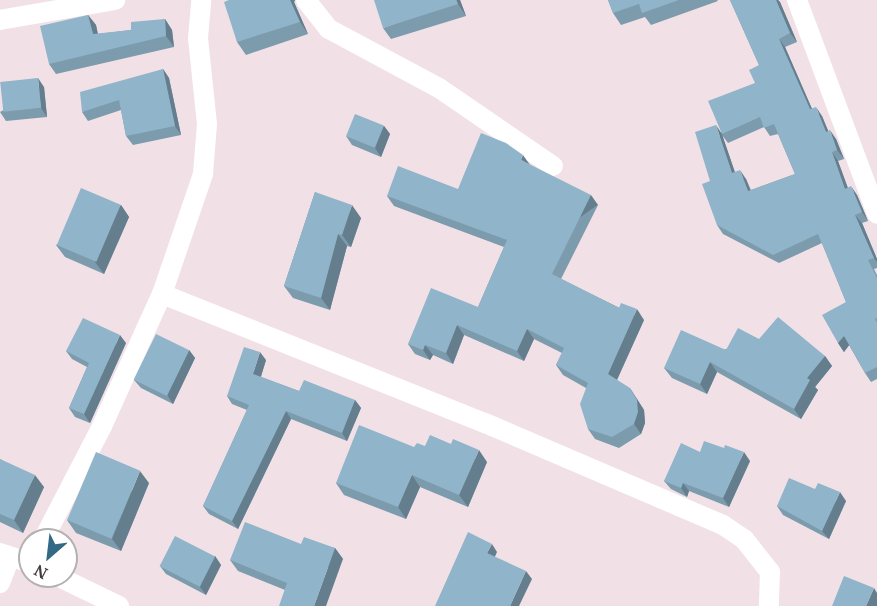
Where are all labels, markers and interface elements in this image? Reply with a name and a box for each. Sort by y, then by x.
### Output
north arrow [18,528,78,588]
text: N [30,560,51,585]

